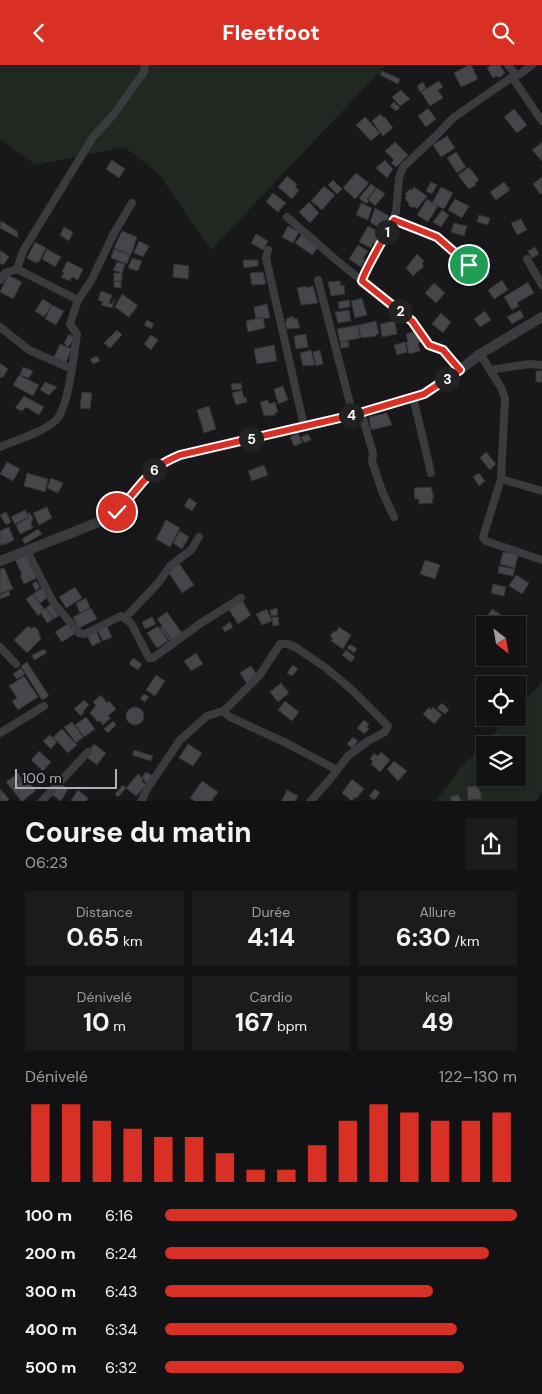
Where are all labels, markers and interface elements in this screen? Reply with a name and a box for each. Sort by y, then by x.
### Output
text: Fleetfoot [222,18,320,47]
icon: back [25,19,53,47]
icon: search [489,19,517,47]
pin: 1 [374,219,400,245]
text: 1 [385,223,390,241]
pin [448,244,490,286]
icon: arrive [455,251,483,279]
pin: 2 [388,299,412,323]
text: 2 [396,302,405,320]
pin: 3 [434,367,460,391]
text: 3 [443,370,452,388]
pin: 4 [338,403,364,427]
text: 4 [347,406,356,424]
pin: 5 [238,427,264,451]
text: 5 [247,430,256,448]
pin: 6 [142,457,166,483]
text: 6 [150,461,159,479]
pin [96,491,138,533]
icon: check [103,498,131,526]
north arrow [476,616,526,666]
map controls [476,616,526,786]
button: locate [476,676,526,726]
button: layers [476,736,526,786]
scale bar [15,767,118,790]
text: 100 m [22,769,62,787]
text: Course du matin [25,814,252,851]
button: share [465,818,517,870]
text: 06:23 [25,852,68,873]
text: Distance [76,903,133,921]
text: Durée [252,903,290,921]
text: Allure [419,903,456,921]
text: 0.65 [66,921,119,954]
text: 4:14 [247,921,295,954]
text: 6:30 [396,921,451,954]
text: km [119,932,142,950]
text: /km [451,932,479,950]
text: Dénivelé [77,988,132,1006]
text: Cardio [249,988,293,1006]
text: kcal [425,988,450,1006]
text: 10 [83,1006,110,1039]
text: 167 [235,1006,273,1039]
text: 49 [422,1006,454,1039]
text: m [110,1017,126,1035]
text: bpm [273,1017,307,1035]
text: Dénivelé [25,1066,88,1087]
text: 122–130 m [439,1066,517,1087]
text: 100 m [25,1205,72,1226]
text: 6:16 [105,1205,133,1226]
text: 200 m [25,1243,76,1264]
text: 6:24 [105,1243,137,1264]
text: 300 m [25,1281,76,1302]
text: 6:43 [105,1281,137,1302]
text: 400 m [25,1319,77,1340]
text: 6:34 [105,1319,137,1340]
text: 500 m [25,1357,76,1378]
text: 6:32 [105,1357,137,1378]

